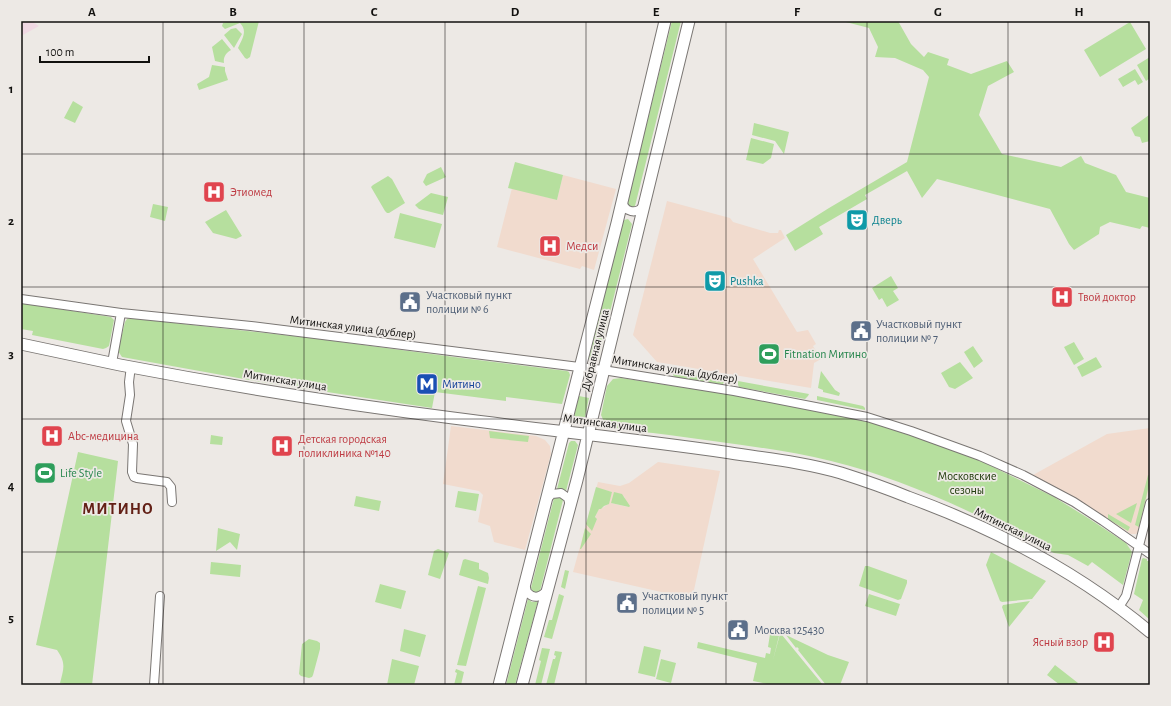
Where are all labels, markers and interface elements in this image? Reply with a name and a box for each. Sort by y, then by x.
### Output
text: A [88,6,96,19]
text: B [229,6,237,19]
text: C [371,6,378,19]
text: D [511,6,520,19]
text: E [653,6,660,19]
text: F [794,6,801,19]
text: G [934,6,942,19]
text: H [1074,6,1084,19]
scale bar [40,38,149,64]
text: 100 m [46,46,74,58]
text: 1 [9,83,13,96]
hospital icon: Этиомед [201,179,227,205]
place label: Этиомед [230,186,272,198]
theatre icon: Дверь [844,207,870,233]
place label: Дверь [872,214,902,226]
text: 2 [8,215,14,228]
hospital icon: Медси [537,233,563,259]
place label: Медси [566,240,598,252]
theatre icon: Pushka [702,268,728,294]
place label: Pushka [730,275,764,287]
hospital icon: Твой доктор [1049,284,1075,310]
public building icon: Участковый пункт полиции № 6 [397,289,423,315]
place label: Участковый пункт полиции № 6 [426,289,512,315]
place label: Твой доктор [1078,291,1136,303]
street label: Дубравная улица [579,308,612,392]
street label: Митинская улица (дублер) [289,313,417,342]
public building icon: Участковый пункт полиции № 7 [848,318,874,344]
place label: Участковый пункт полиции № 7 [876,318,962,344]
sports icon: Fitnation Митино [756,341,782,367]
text: 3 [8,348,14,361]
place label: Fitnation Митино [784,348,867,360]
street label: Митинская улица (дублер) [611,353,739,386]
street label: Митинская улица [242,367,328,394]
metro station icon: Митино [414,371,440,397]
place label: Митино [442,378,481,390]
street label: Митинская улица [562,412,648,435]
hospital icon: Abc-медицина [39,423,65,449]
place label: Abc-медицина [68,430,139,442]
hospital icon: Детская городская поликлиника №140 [269,433,295,459]
place label: Детская городская поликлиника №140 [298,433,391,459]
sports icon: Life Style [32,460,58,486]
place label: Life Style [60,467,102,480]
park label: Московские сезоны [938,470,996,496]
text: 4 [8,480,15,493]
district label: МИТИНО [82,501,154,517]
street label: Митинская улица [972,505,1054,554]
public building icon: Участковый пункт полиции № 5 [614,590,640,616]
place label: Участковый пункт полиции № 5 [642,590,728,616]
text: 5 [8,612,14,625]
public building icon: Москва 125430 [725,617,751,643]
place label: Москва 125430 [754,624,824,636]
hospital icon: Ясный взор [1091,629,1117,655]
place label: Ясный взор [1032,636,1088,648]

